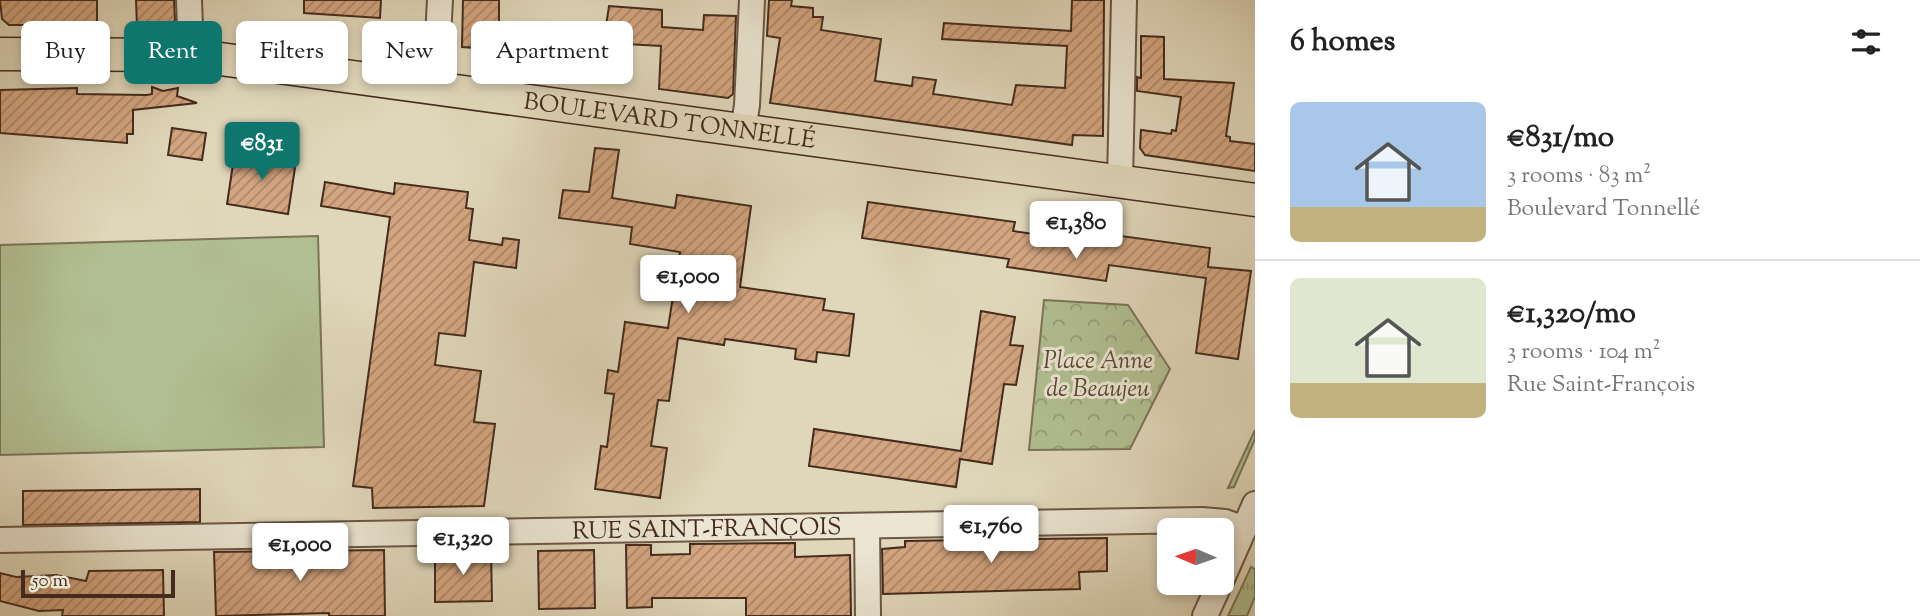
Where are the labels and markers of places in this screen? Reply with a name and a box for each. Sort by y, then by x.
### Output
pin: €831 [221,122,303,182]
pin: €1,380 [1019,202,1133,261]
pin: €1,000 [631,256,745,315]
pin: €1,760 [934,505,1048,565]
pin: €1,320 [406,518,520,577]
pin: €1,000 [243,524,357,583]

